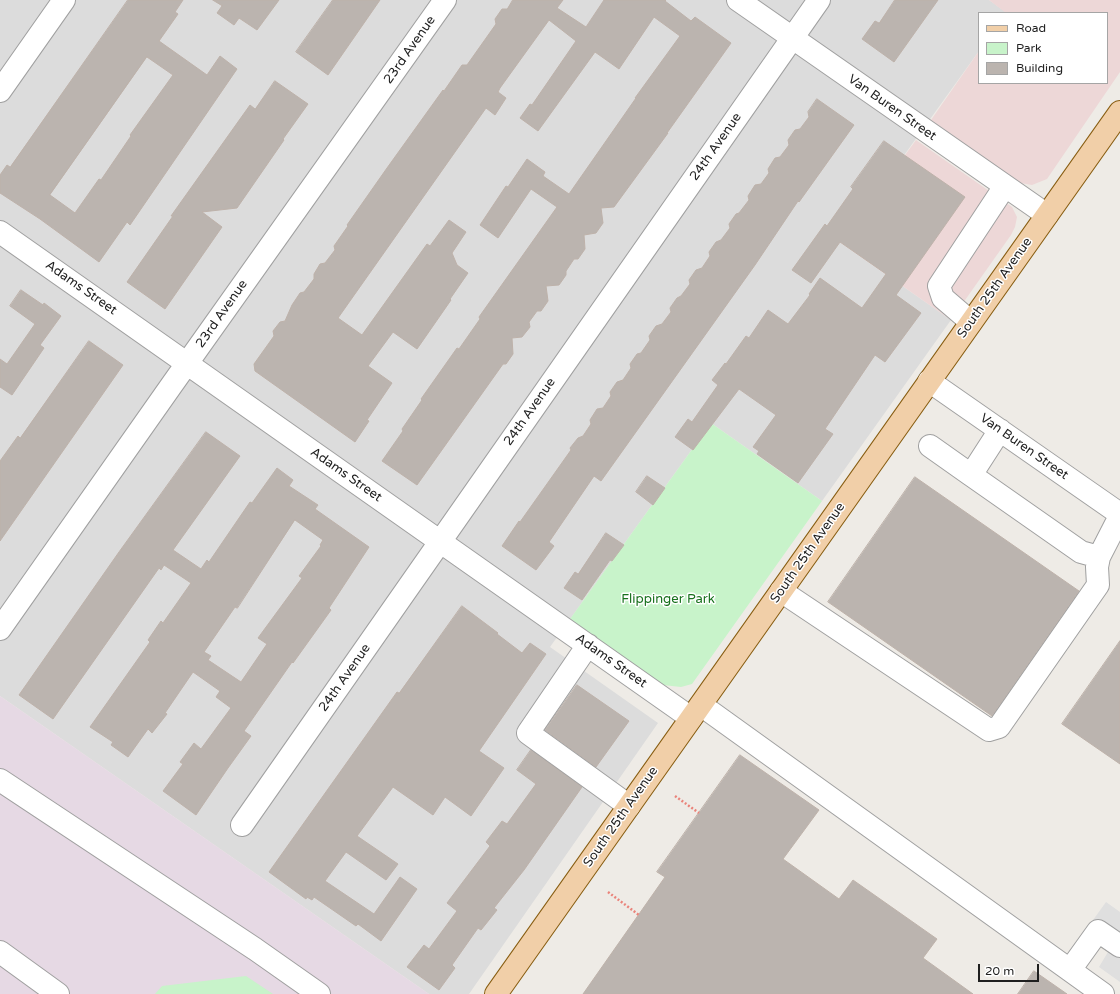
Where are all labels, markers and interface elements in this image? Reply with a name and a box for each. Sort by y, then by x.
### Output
legend [978,12,1108,84]
street label: 23rd Avenue [381,13,439,87]
text: Road [1016,21,1046,35]
text: Park [1016,41,1042,55]
text: Building [1016,61,1063,75]
street label: Van Buren Street [845,72,939,144]
street label: 24th Avenue [687,110,745,184]
street label: South 25th Avenue [954,235,1036,341]
street label: Adams Street [42,258,120,318]
street label: 23rd Avenue [193,277,251,351]
street label: 24th Avenue [501,375,559,449]
street label: Van Buren Street [977,411,1071,483]
street label: Adams Street [307,445,385,505]
street label: South 25th Avenue [767,500,849,606]
park label: Flippinger Park [621,592,715,608]
street label: Adams Street [572,631,650,691]
street label: 24th Avenue [316,641,374,715]
street label: South 25th Avenue [580,764,662,870]
scale bar [980,956,1041,982]
text: 20 m [985,964,1014,978]

